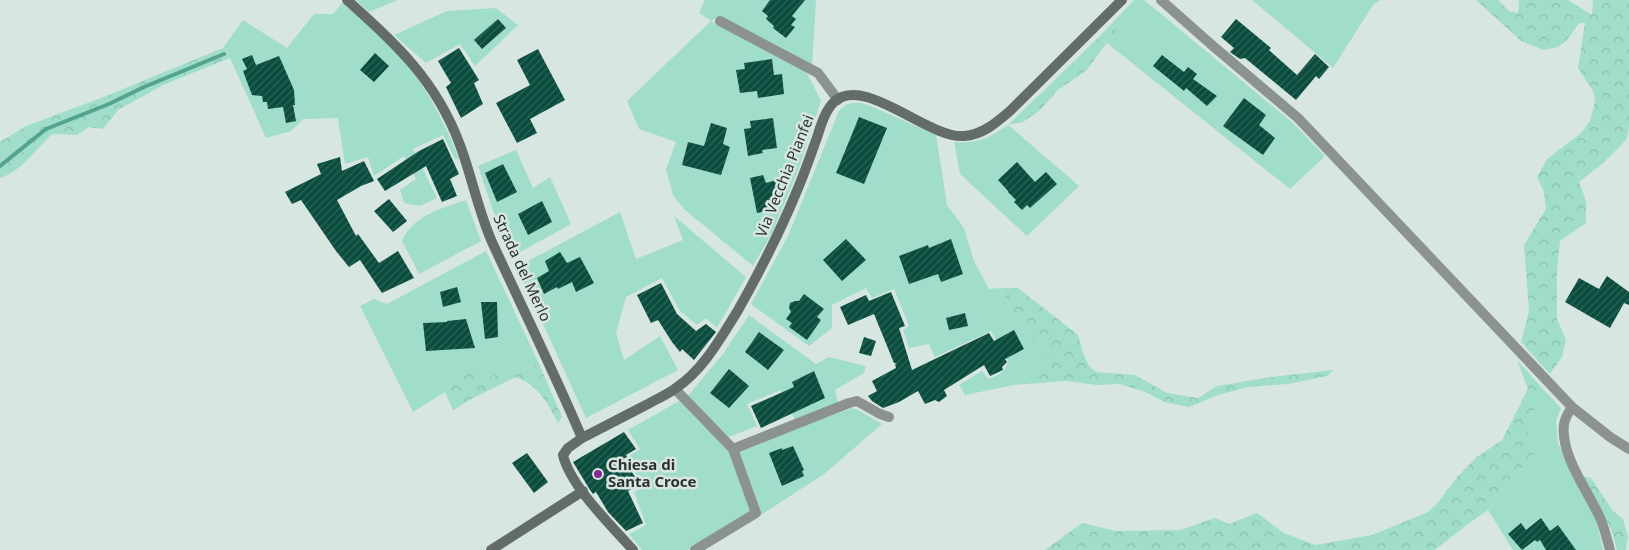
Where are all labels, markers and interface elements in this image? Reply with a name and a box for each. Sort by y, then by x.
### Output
street label: Via Vecchia Pianfei [750,111,818,240]
street label: Strada del Merlo [489,211,557,324]
place label: Chiesa di Santa Croce [608,454,697,491]
marker: Chiesa di Santa Croce [592,468,604,480]

